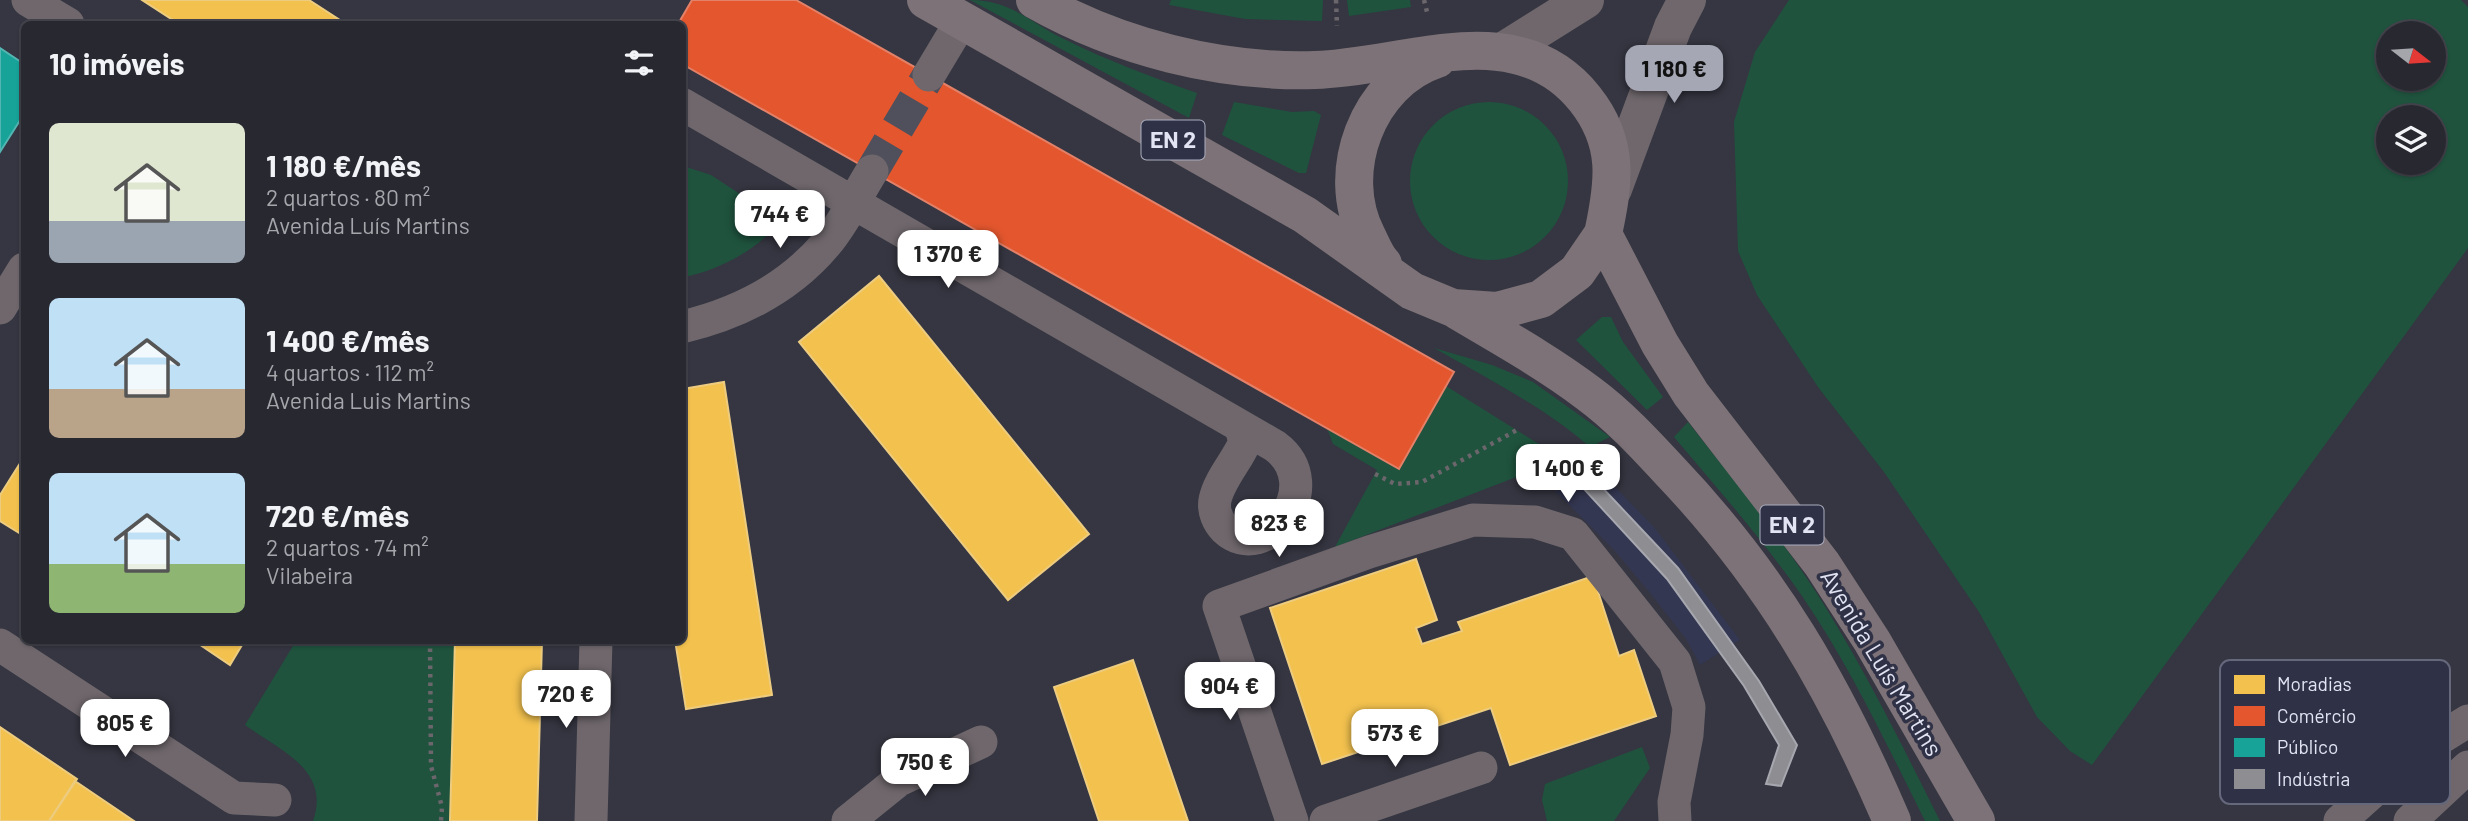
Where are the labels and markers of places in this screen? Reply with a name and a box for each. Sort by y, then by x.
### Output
pin: 1 180 € [1609,46,1739,105]
pin: 744 € [731,190,829,250]
pin: 1 370 € [883,230,1013,290]
pin: 1 400 € [1503,444,1633,504]
pin: 823 € [1230,500,1328,559]
pin: 904 € [1181,662,1279,722]
pin: 720 € [517,670,615,730]
pin: 805 € [76,700,174,759]
pin: 573 € [1346,710,1444,769]
pin: 750 € [876,738,974,798]

